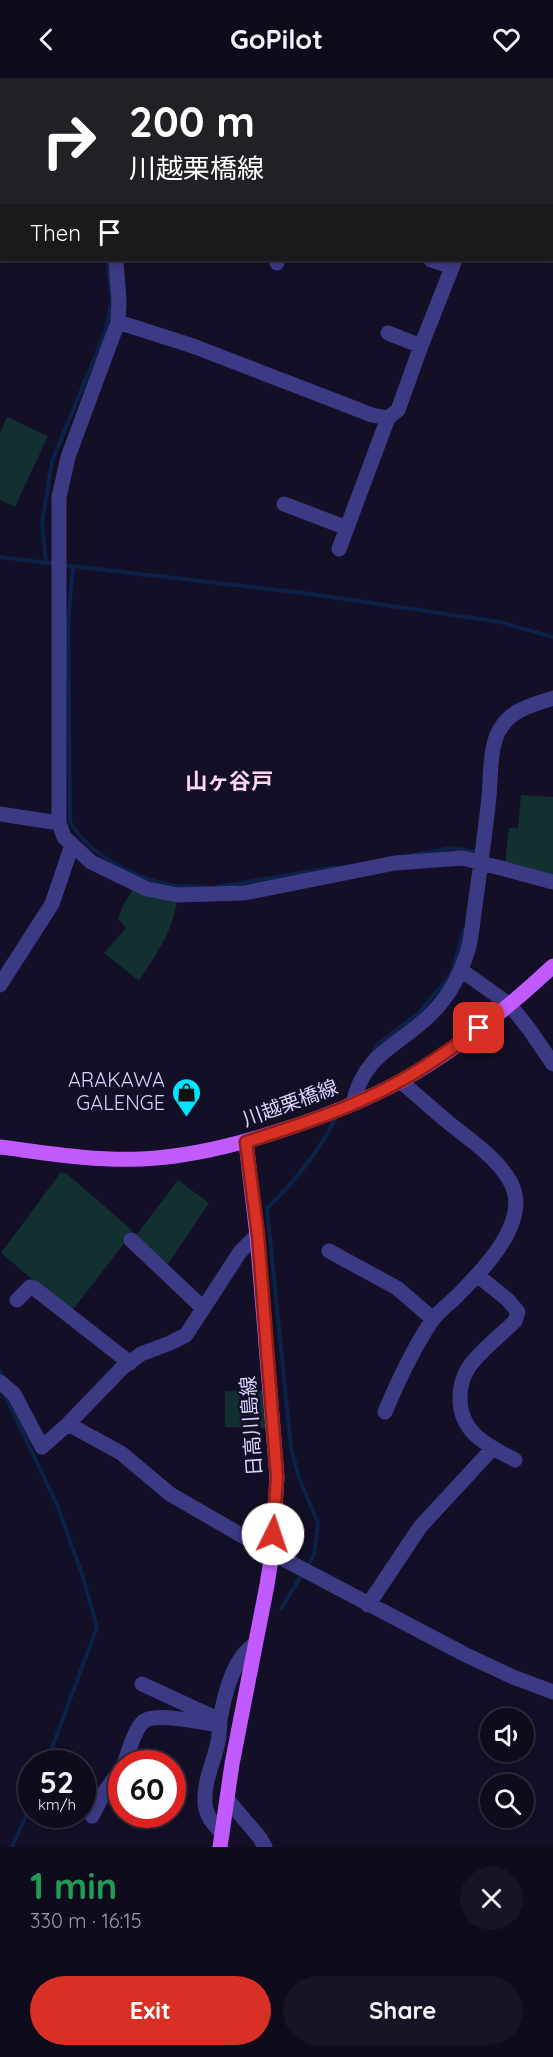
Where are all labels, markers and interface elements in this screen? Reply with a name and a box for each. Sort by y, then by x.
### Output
text: GoPilot [230,22,323,56]
icon: back [30,23,63,56]
icon: heart [490,23,523,56]
text: 200 m [129,95,255,148]
icon: right [30,102,108,180]
text: 川越栗橋線 [129,151,264,185]
icon: arrive [93,216,126,249]
text: Then [30,219,81,247]
district label: 山ヶ谷戸 [185,767,273,795]
pin [453,1002,504,1053]
icon: arrive [462,1011,495,1044]
place label: ARAKAWA GALENGE [68,1067,165,1115]
street label: 川越栗橋線 [239,1074,341,1131]
shop icon: ARAKAWA GALENGE [170,1076,202,1118]
street label: 日高川島線 [235,1375,266,1477]
position arrow [241,1502,305,1566]
map controls [480,1708,534,1828]
button: sound [480,1708,534,1762]
speed limit sign: 60 [108,1750,186,1828]
text: 52 [40,1763,74,1801]
button: search [480,1774,534,1828]
text: km/h [38,1795,76,1814]
text: 1 min [30,1863,117,1908]
button: close [460,1867,523,1930]
text: 330 m · 16:15 [30,1908,142,1933]
button: Exit [30,1976,271,2045]
button: Share [283,1976,523,2045]

